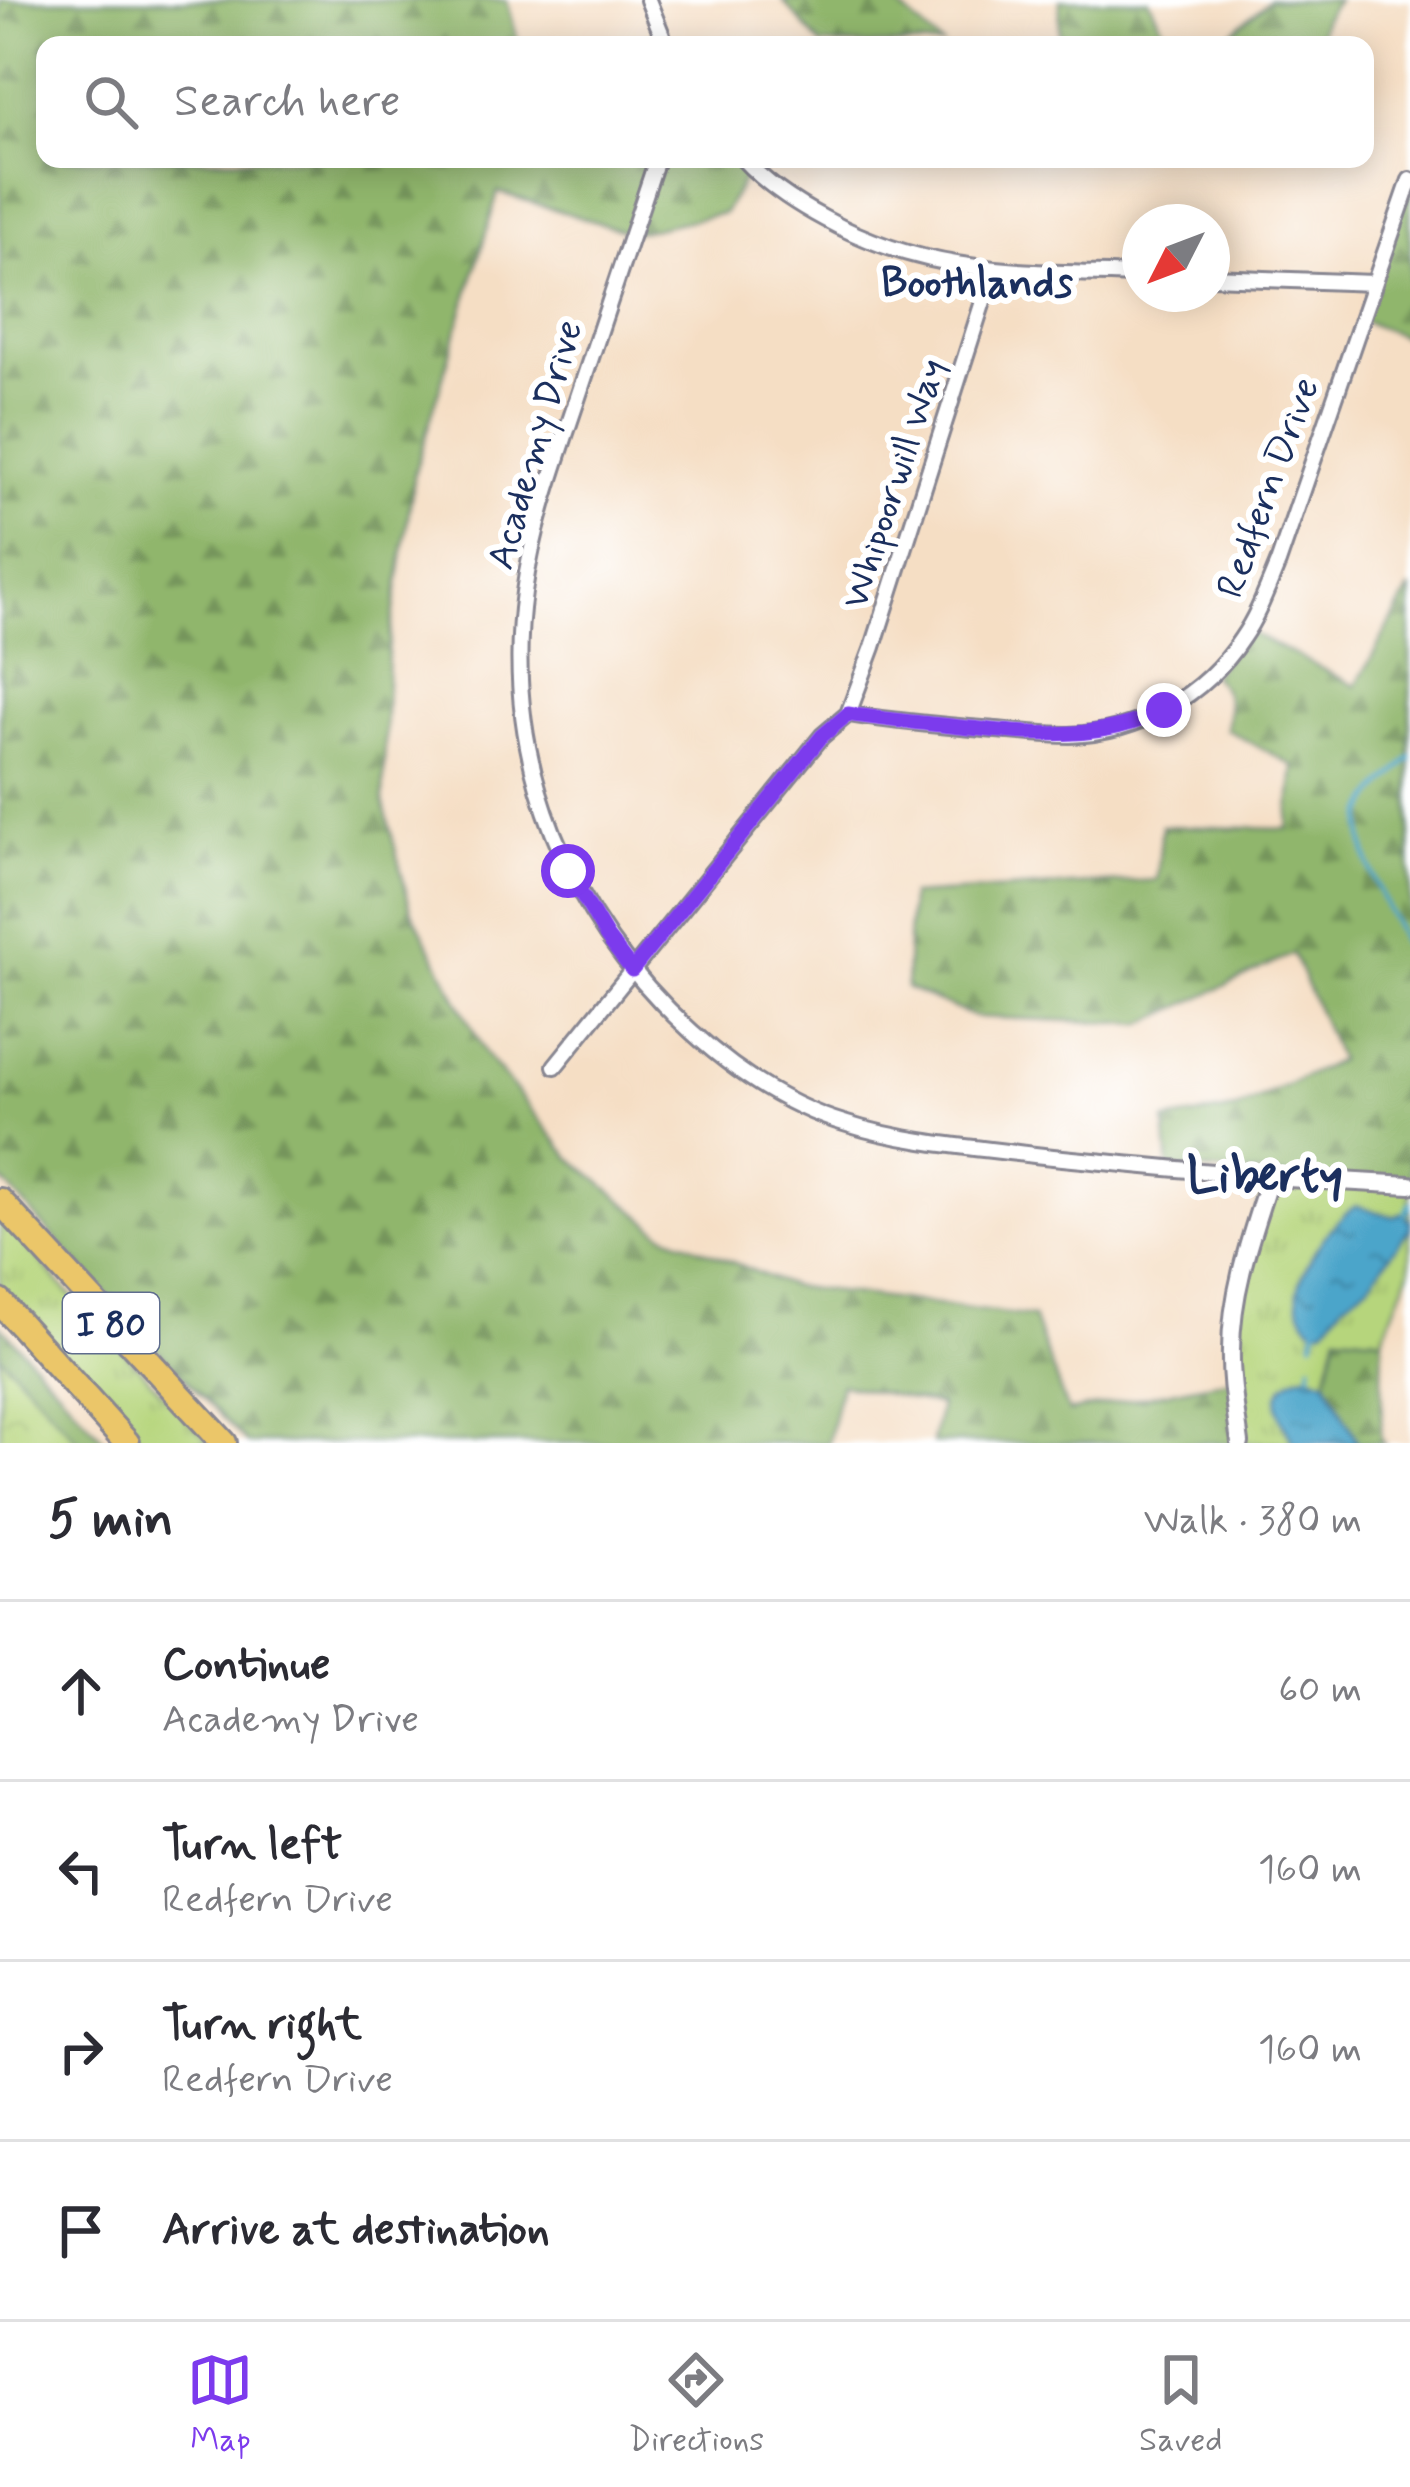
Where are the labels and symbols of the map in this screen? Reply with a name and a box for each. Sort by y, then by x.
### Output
north arrow [1122,204,1230,312]
district label: Boothlands [881,257,1073,312]
street label: Academy Drive [476,314,596,576]
street label: Whipoorwill Way [831,352,960,616]
street label: Redfern Drive [1206,371,1333,605]
route end [1137,683,1191,737]
route start [541,844,595,898]
district label: Liberty [1187,1144,1343,1210]
road number: I 80 [63,1293,159,1353]

